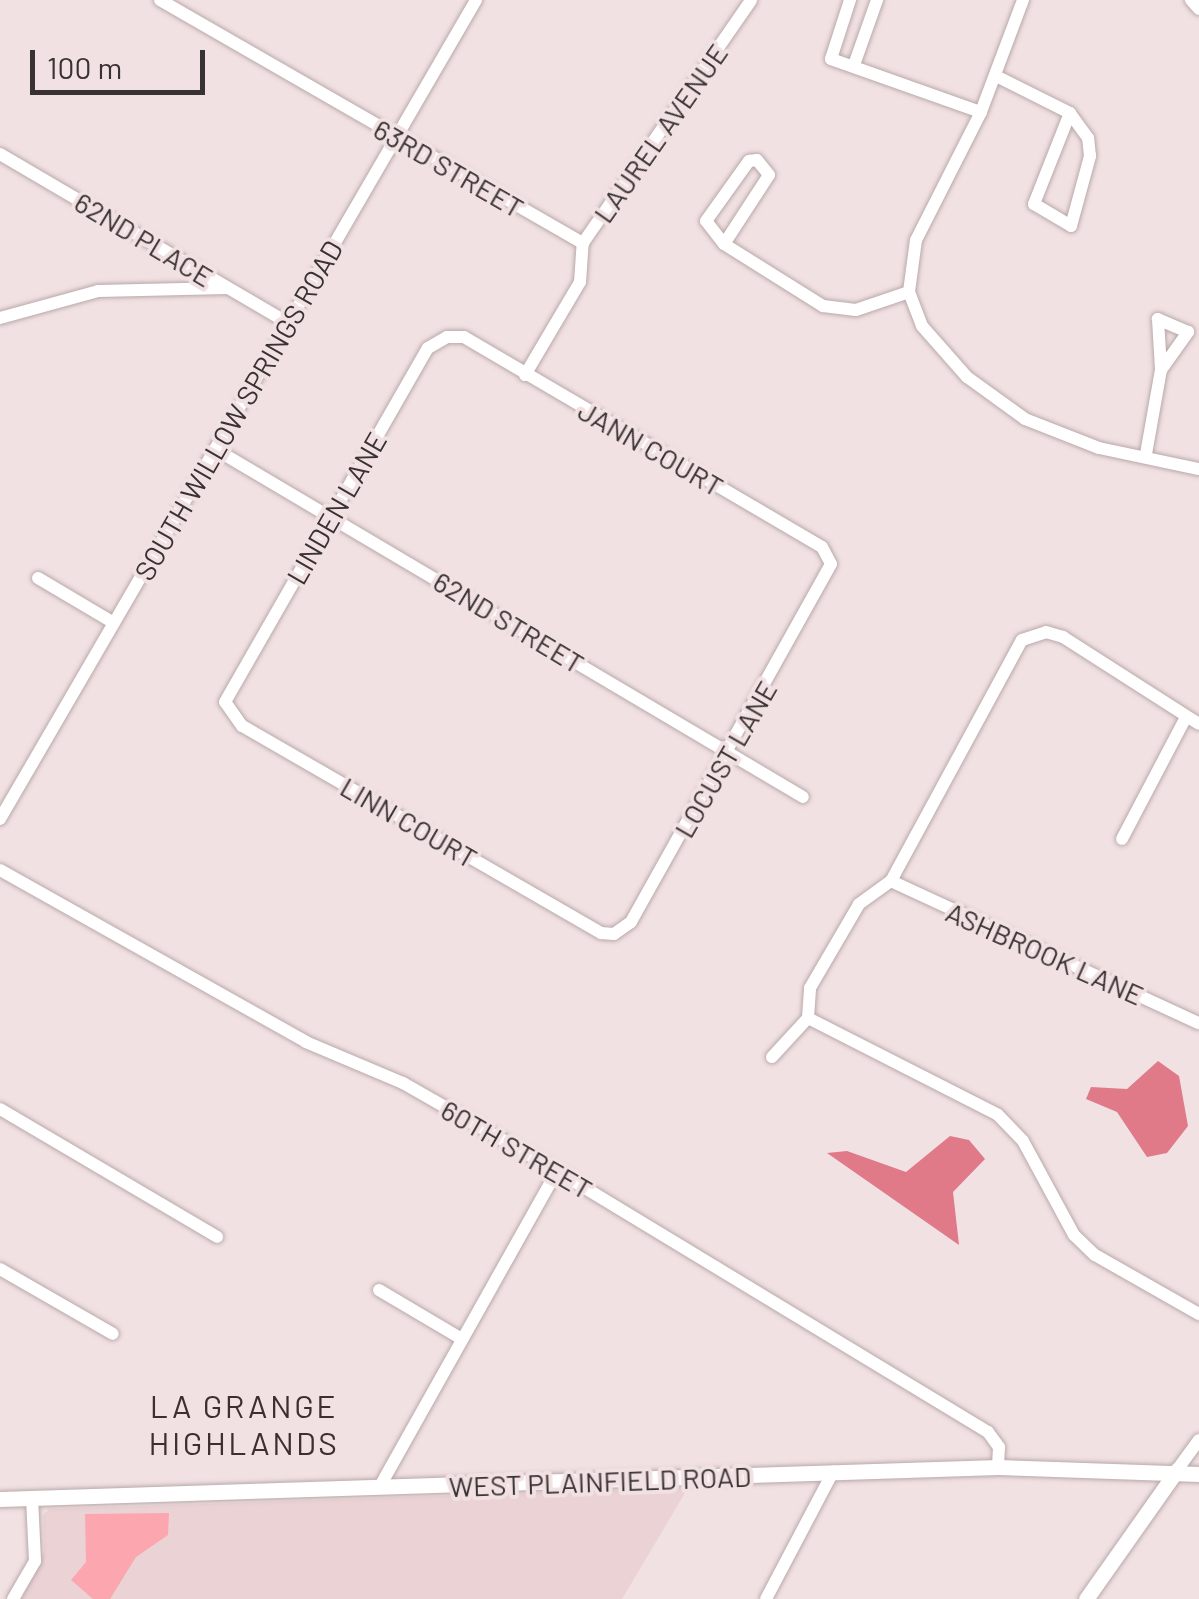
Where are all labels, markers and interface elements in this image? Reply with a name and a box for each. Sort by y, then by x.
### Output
scale bar [35,30,210,92]
street label: LAUREL AVENUE [586,37,734,229]
text: 100 m [47,49,122,85]
street label: 63RD STREET [368,112,530,224]
street label: 62ND PLACE [69,185,219,293]
street label: SOUTH WILLOW SPRINGS ROAD [127,234,349,586]
street label: JANN COURT [573,393,729,503]
street label: LINDEN LANE [279,426,393,590]
street label: 62ND STREET [428,564,590,680]
street label: LOCUST LANE [667,675,783,843]
street label: LINN COURT [335,769,483,875]
street label: ASHBROOK LANE [941,894,1149,1012]
street label: 60TH STREET [436,1092,598,1206]
district label: LA GRANGE HIGHLANDS [149,1387,339,1462]
street label: WEST PLAINFIELD ROAD [448,1459,752,1503]

